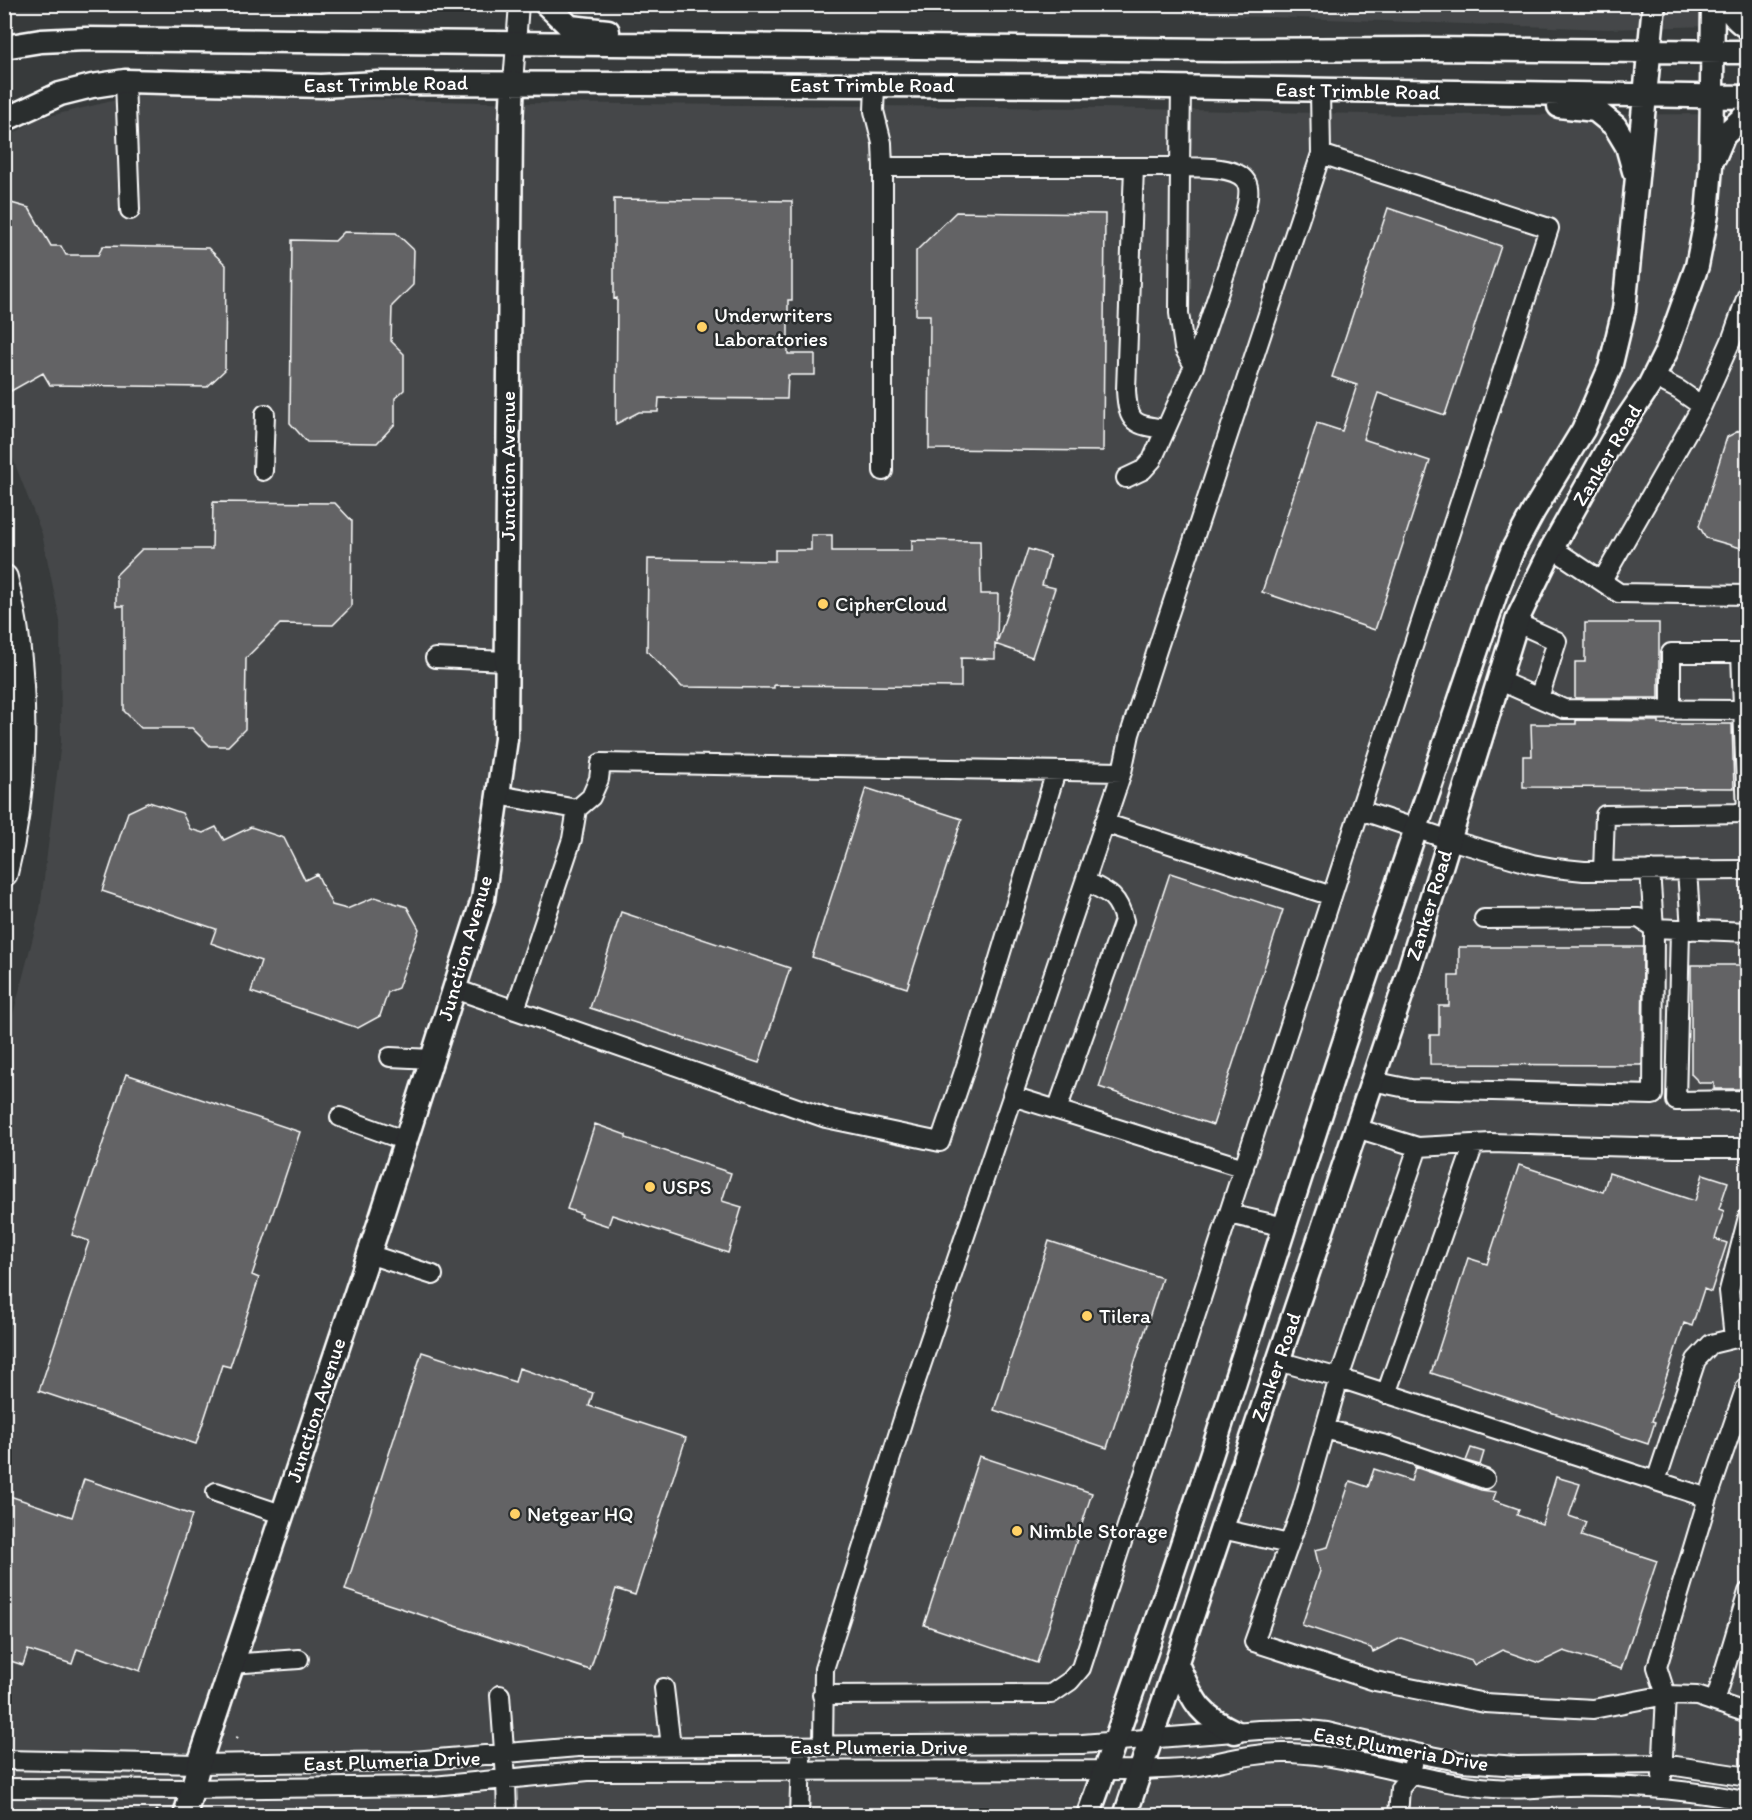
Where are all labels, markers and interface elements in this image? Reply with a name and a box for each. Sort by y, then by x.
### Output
street label: East Trimble Road [304,70,469,97]
street label: East Trimble Road [790,72,955,97]
street label: East Trimble Road [1276,77,1441,104]
place label: Underwriters Laboratories [714,302,833,351]
marker: Underwriters Laboratories [695,320,709,334]
street label: Junction Avenue [495,391,520,541]
street label: Zanker Road [1566,399,1647,510]
place label: CipherCloud [835,591,947,616]
marker: CipherCloud [816,597,830,611]
street label: Zanker Road [1400,846,1457,963]
street label: Junction Avenue [432,872,497,1024]
place label: USPS [662,1174,712,1199]
marker: USPS [643,1180,657,1194]
place label: Tilera [1099,1303,1151,1328]
street label: Zanker Road [1245,1308,1306,1425]
marker: Tilera [1080,1309,1094,1323]
street label: Junction Avenue [280,1334,351,1485]
place label: Netgear HQ [527,1501,633,1526]
marker: Netgear HQ [508,1507,522,1521]
place label: Nimble Storage [1029,1518,1168,1543]
marker: Nimble Storage [1010,1524,1024,1538]
street label: East Plumeria Drive [1312,1721,1491,1776]
street label: East Plumeria Drive [790,1734,968,1759]
street label: East Plumeria Drive [303,1745,481,1776]

